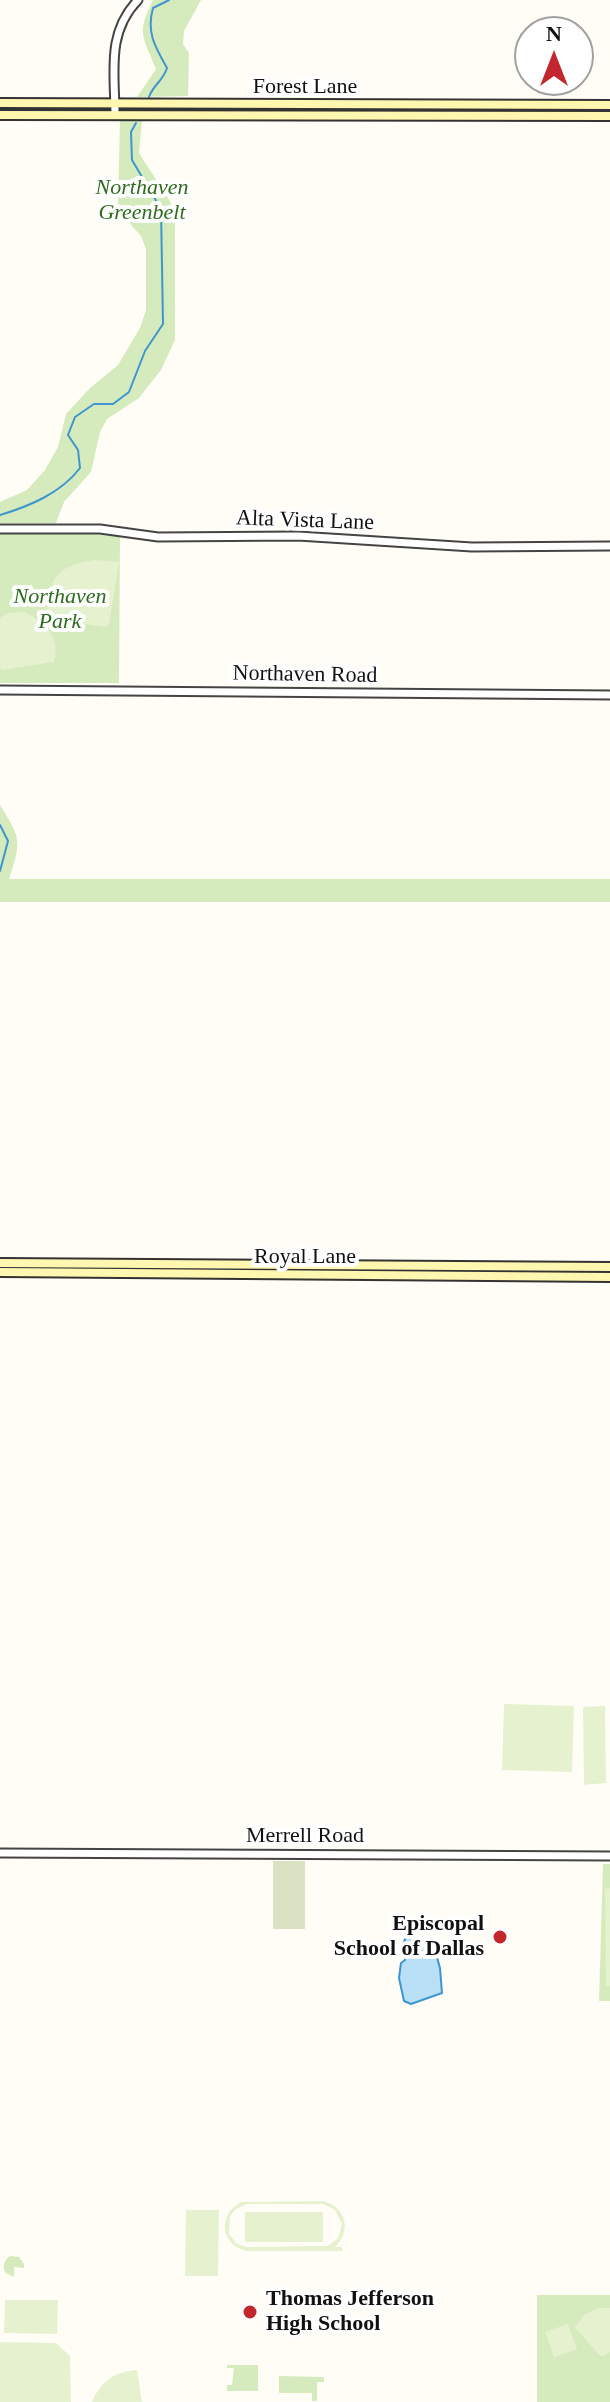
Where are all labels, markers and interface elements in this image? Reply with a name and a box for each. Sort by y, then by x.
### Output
north arrow [514,16,594,96]
text: N [546,21,562,46]
street label: Forest Lane [253,74,357,100]
park label: Northaven Greenbelt [96,175,188,226]
street label: Alta Vista Lane [236,505,374,537]
park label: Northaven Park [14,584,106,636]
street label: Northaven Road [232,661,378,689]
street label: Royal Lane [254,1244,356,1270]
street label: Merrell Road [246,1823,364,1849]
place label: Episcopal School of Dallas [334,1911,484,1962]
marker: Episcopal School of Dallas [491,1928,509,1946]
place label: Thomas Jefferson High School [266,2286,434,2338]
marker: Thomas Jefferson High School [241,2303,259,2321]

